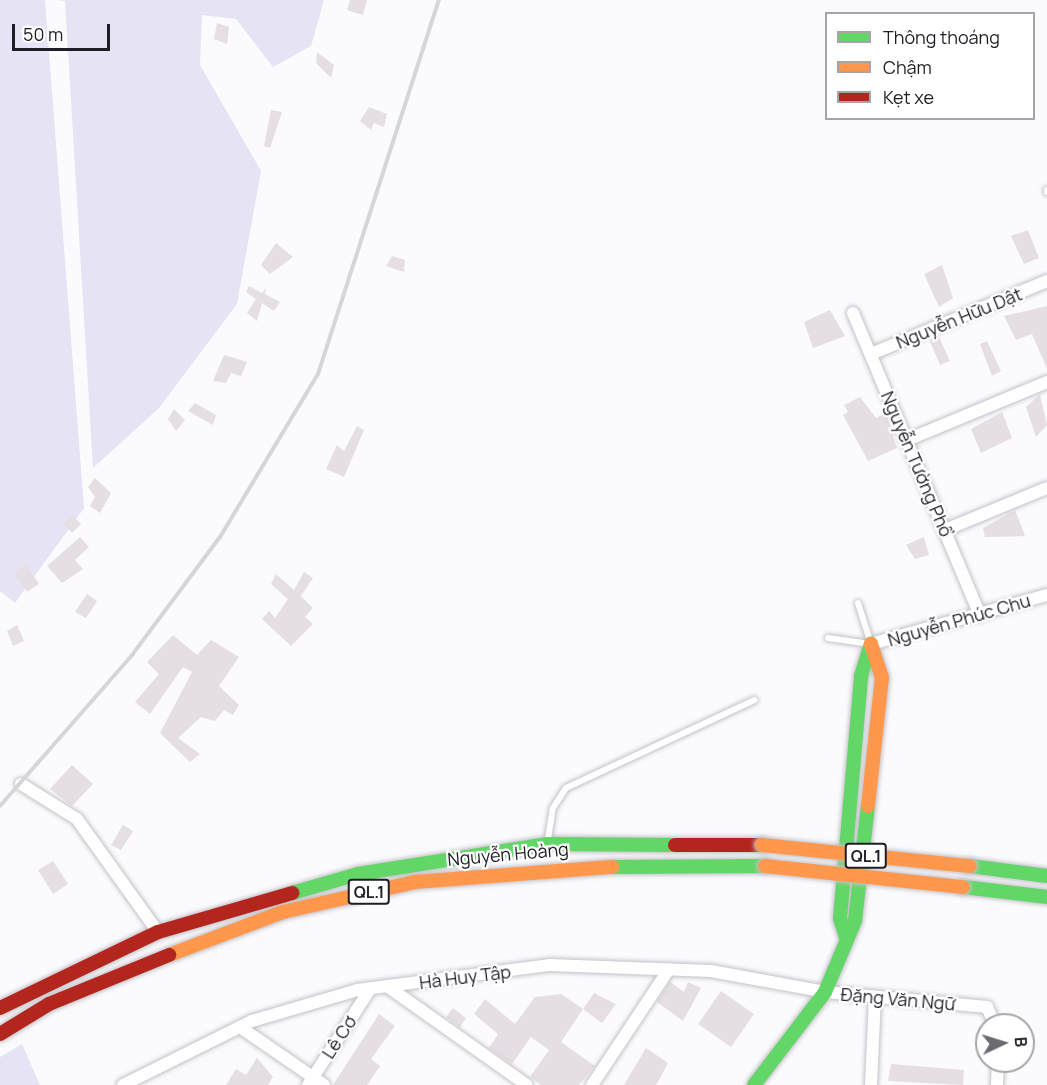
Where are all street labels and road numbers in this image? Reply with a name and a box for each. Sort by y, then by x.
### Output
street label: Nguyễn Hữu Dật [893,283,1025,353]
street label: Nguyễn Tường Phổ [877,388,957,540]
street label: Nguyễn Phúc Chu [885,589,1033,651]
street label: Nguyễn Hoàng [446,838,570,870]
road number: QL.1 [844,843,888,869]
road number: QL.1 [346,879,392,905]
street label: Hà Huy Tập [418,961,512,993]
street label: Đặng Văn Ngữ [840,983,956,1015]
street label: Lê Cơ [317,1011,361,1063]

